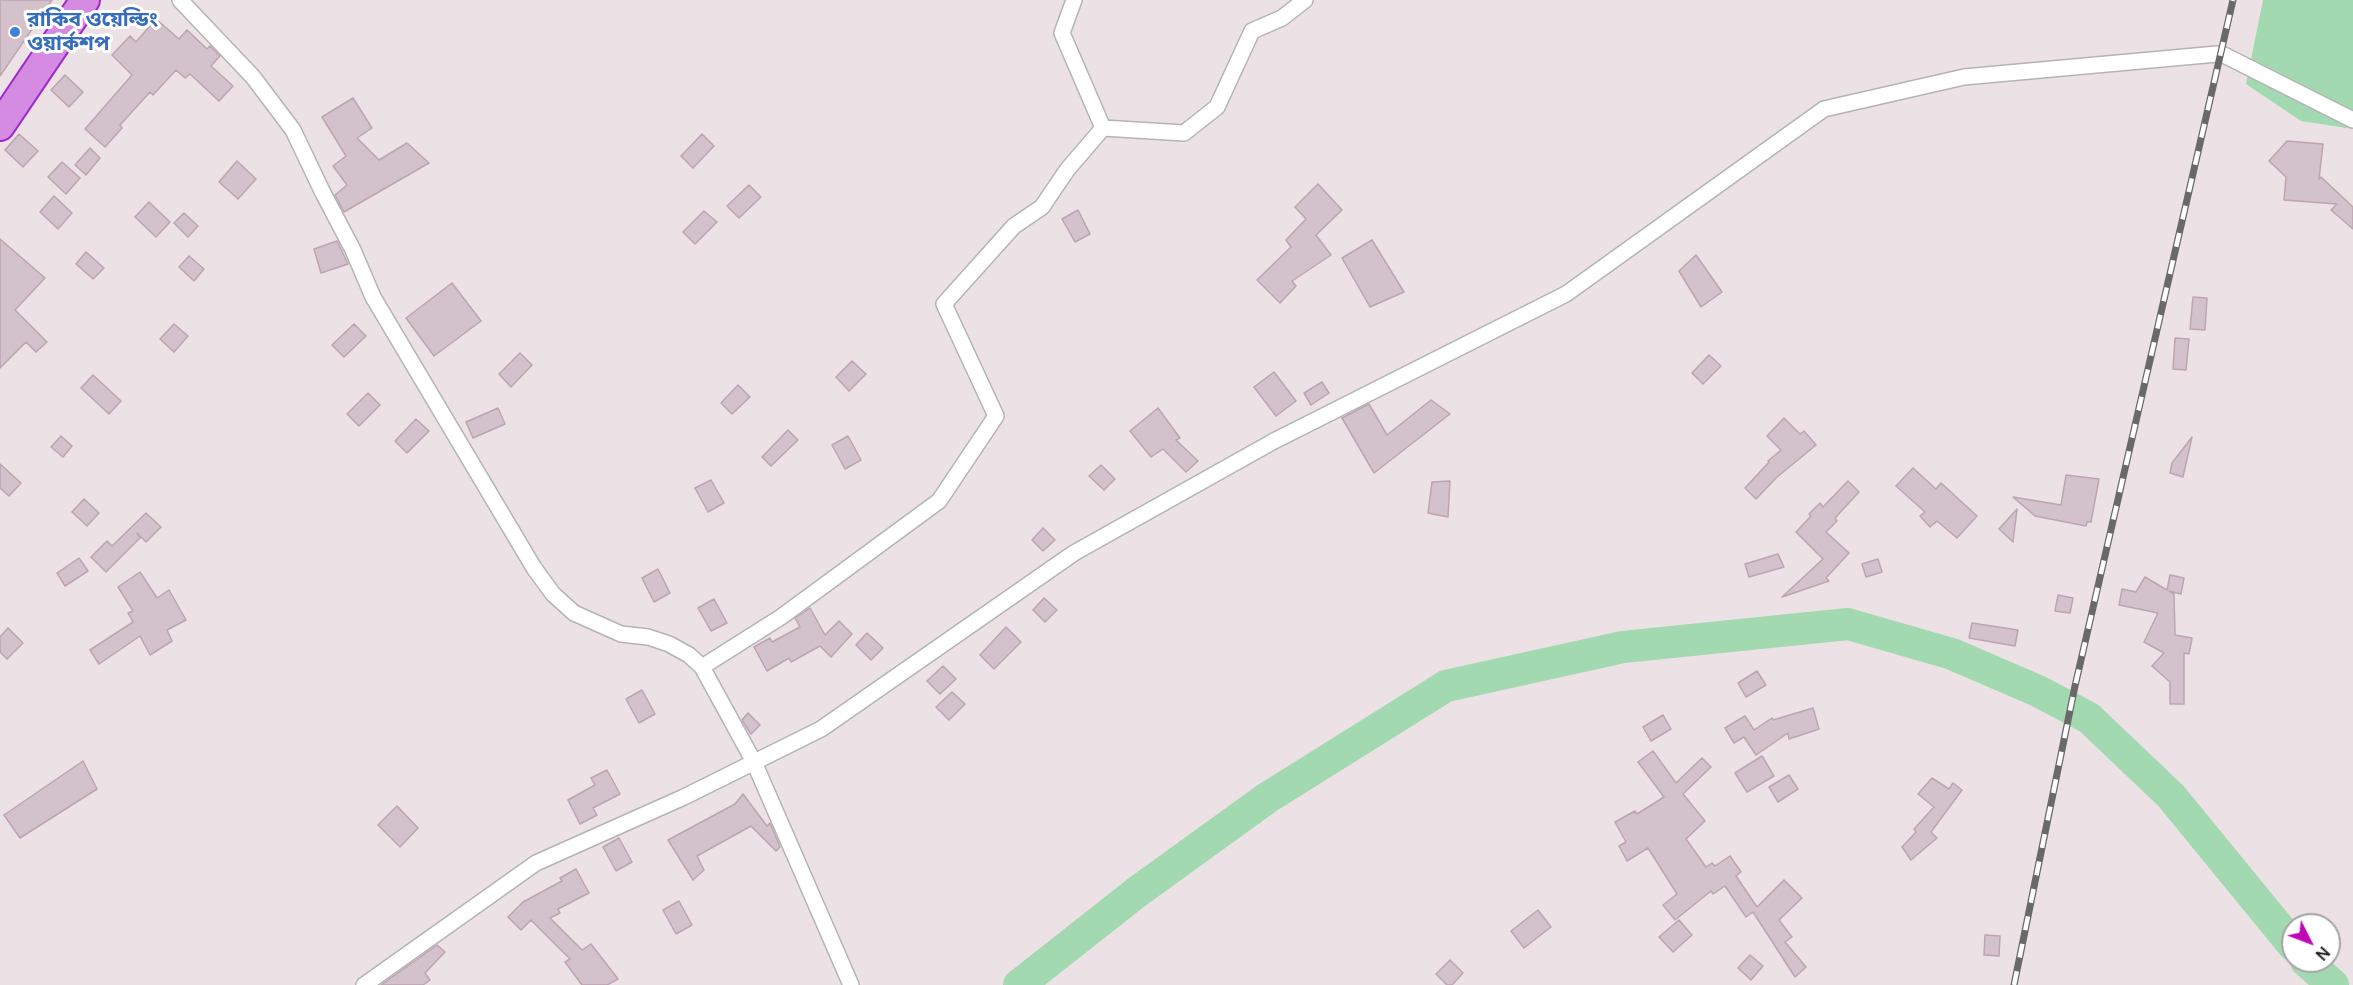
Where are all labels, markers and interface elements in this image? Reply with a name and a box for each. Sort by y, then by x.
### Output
place label: রাকিব ওয়েল্ডিং ওয়ার্কশপ [27,7,158,57]
marker: রাকিব ওয়েল্ডিং ওয়ার্কশপ [8,25,22,39]
north arrow [2281,913,2341,973]
text: N [2311,942,2335,965]

